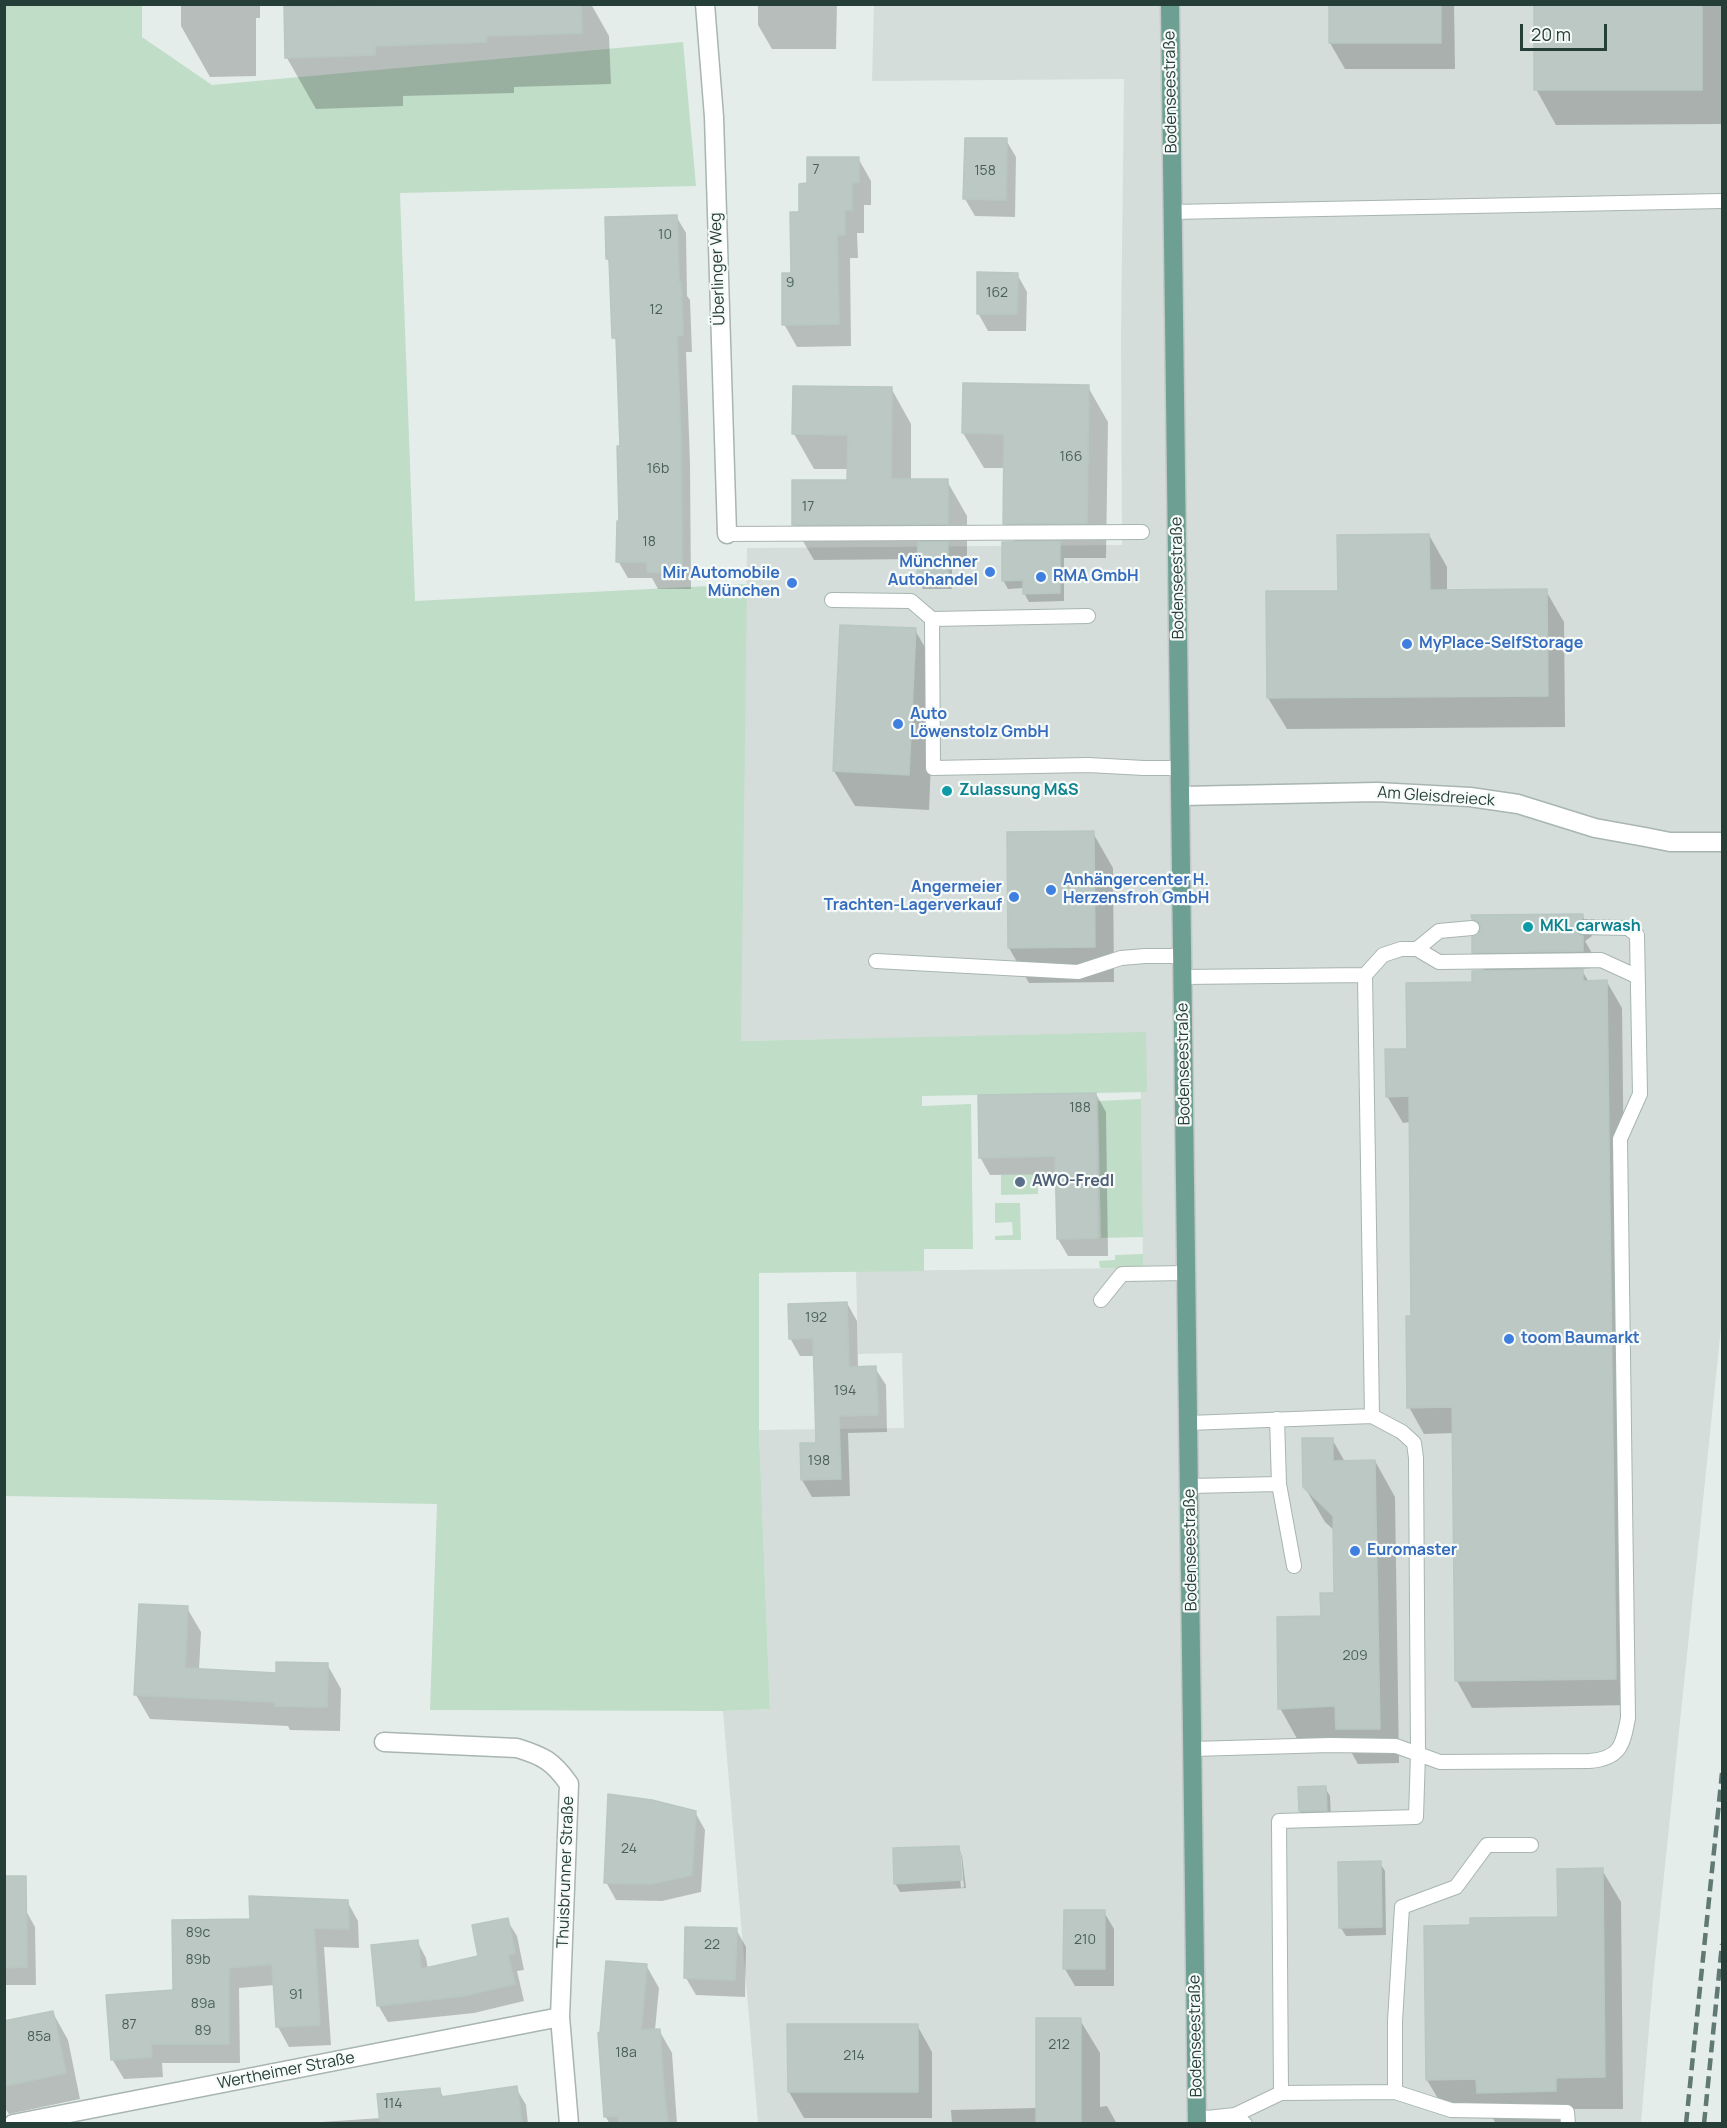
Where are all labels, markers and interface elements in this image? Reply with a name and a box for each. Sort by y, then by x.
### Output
scale bar [1523,12,1610,50]
text: 20 m [1531,22,1571,46]
street label: Bodenseestraße [1160,31,1182,153]
house number: 7 [812,162,820,178]
house number: 158 [974,163,996,179]
street label: Überlinger Weg [706,212,730,326]
house number: 10 [658,227,672,243]
house number: 9 [786,275,794,291]
house number: 162 [986,285,1008,301]
house number: 12 [649,302,663,318]
house number: 166 [1060,449,1082,465]
house number: 16b [647,461,669,477]
house number: 17 [802,499,814,515]
street label: Bodenseestraße [1167,517,1189,639]
house number: 18 [642,534,656,550]
place label: Münchner Autohandel [888,553,978,591]
place label: Mir Automobile München [663,564,780,602]
marker: Münchner Autohandel [983,565,997,579]
place label: RMA GmbH [1053,567,1139,587]
marker: RMA GmbH [1034,570,1048,584]
marker: Mir Automobile München [785,576,799,590]
place label: MyPlace-SelfStorage [1419,634,1583,654]
marker: MyPlace-SelfStorage [1400,637,1414,651]
place label: Auto Löwenstolz GmbH [910,705,1049,743]
marker: Auto Löwenstolz GmbH [891,717,905,731]
place label: Zulassung M&S [959,781,1079,801]
street label: Am Gleisdreieck [1377,783,1495,811]
marker: Zulassung M&S [940,784,954,798]
place label: Anhängercenter H. Herzensfroh GmbH [1063,871,1209,909]
place label: Angermeier Trachten-Lagerverkauf [824,878,1002,916]
marker: Anhängercenter H. Herzensfroh GmbH [1044,883,1058,897]
marker: Angermeier Trachten-Lagerverkauf [1007,890,1021,904]
place label: MKL carwash [1540,917,1641,937]
marker: MKL carwash [1521,920,1535,934]
street label: Bodenseestraße [1173,1003,1195,1125]
house number: 188 [1069,1100,1091,1116]
place label: AWO-Fredl [1032,1172,1114,1192]
marker: AWO-Fredl [1013,1175,1027,1189]
house number: 192 [805,1310,827,1326]
place label: toom Baumarkt [1521,1329,1640,1349]
marker: toom Baumarkt [1502,1332,1516,1346]
house number: 194 [834,1383,856,1399]
house number: 198 [808,1453,830,1469]
street label: Bodenseestraße [1180,1489,1202,1611]
place label: Euromaster [1367,1541,1457,1561]
marker: Euromaster [1348,1544,1362,1558]
house number: 209 [1342,1648,1368,1664]
street label: Thuisbrunner Straße [554,1796,578,1948]
house number: 24 [621,1841,637,1857]
house number: 89c [186,1925,210,1941]
house number: 210 [1074,1932,1096,1948]
house number: 22 [704,1937,720,1953]
house number: 89b [185,1952,211,1968]
street label: Bodenseestraße [1185,1975,1207,2097]
house number: 91 [289,1987,303,2003]
house number: 89a [191,1996,215,2012]
house number: 87 [121,2017,137,2033]
house number: 89 [195,2023,211,2039]
house number: 85a [27,2029,51,2045]
house number: 212 [1048,2037,1070,2053]
house number: 18a [615,2045,637,2061]
street label: Wertheimer Straße [216,2048,356,2094]
house number: 214 [843,2048,865,2064]
house number: 114 [383,2096,403,2112]

